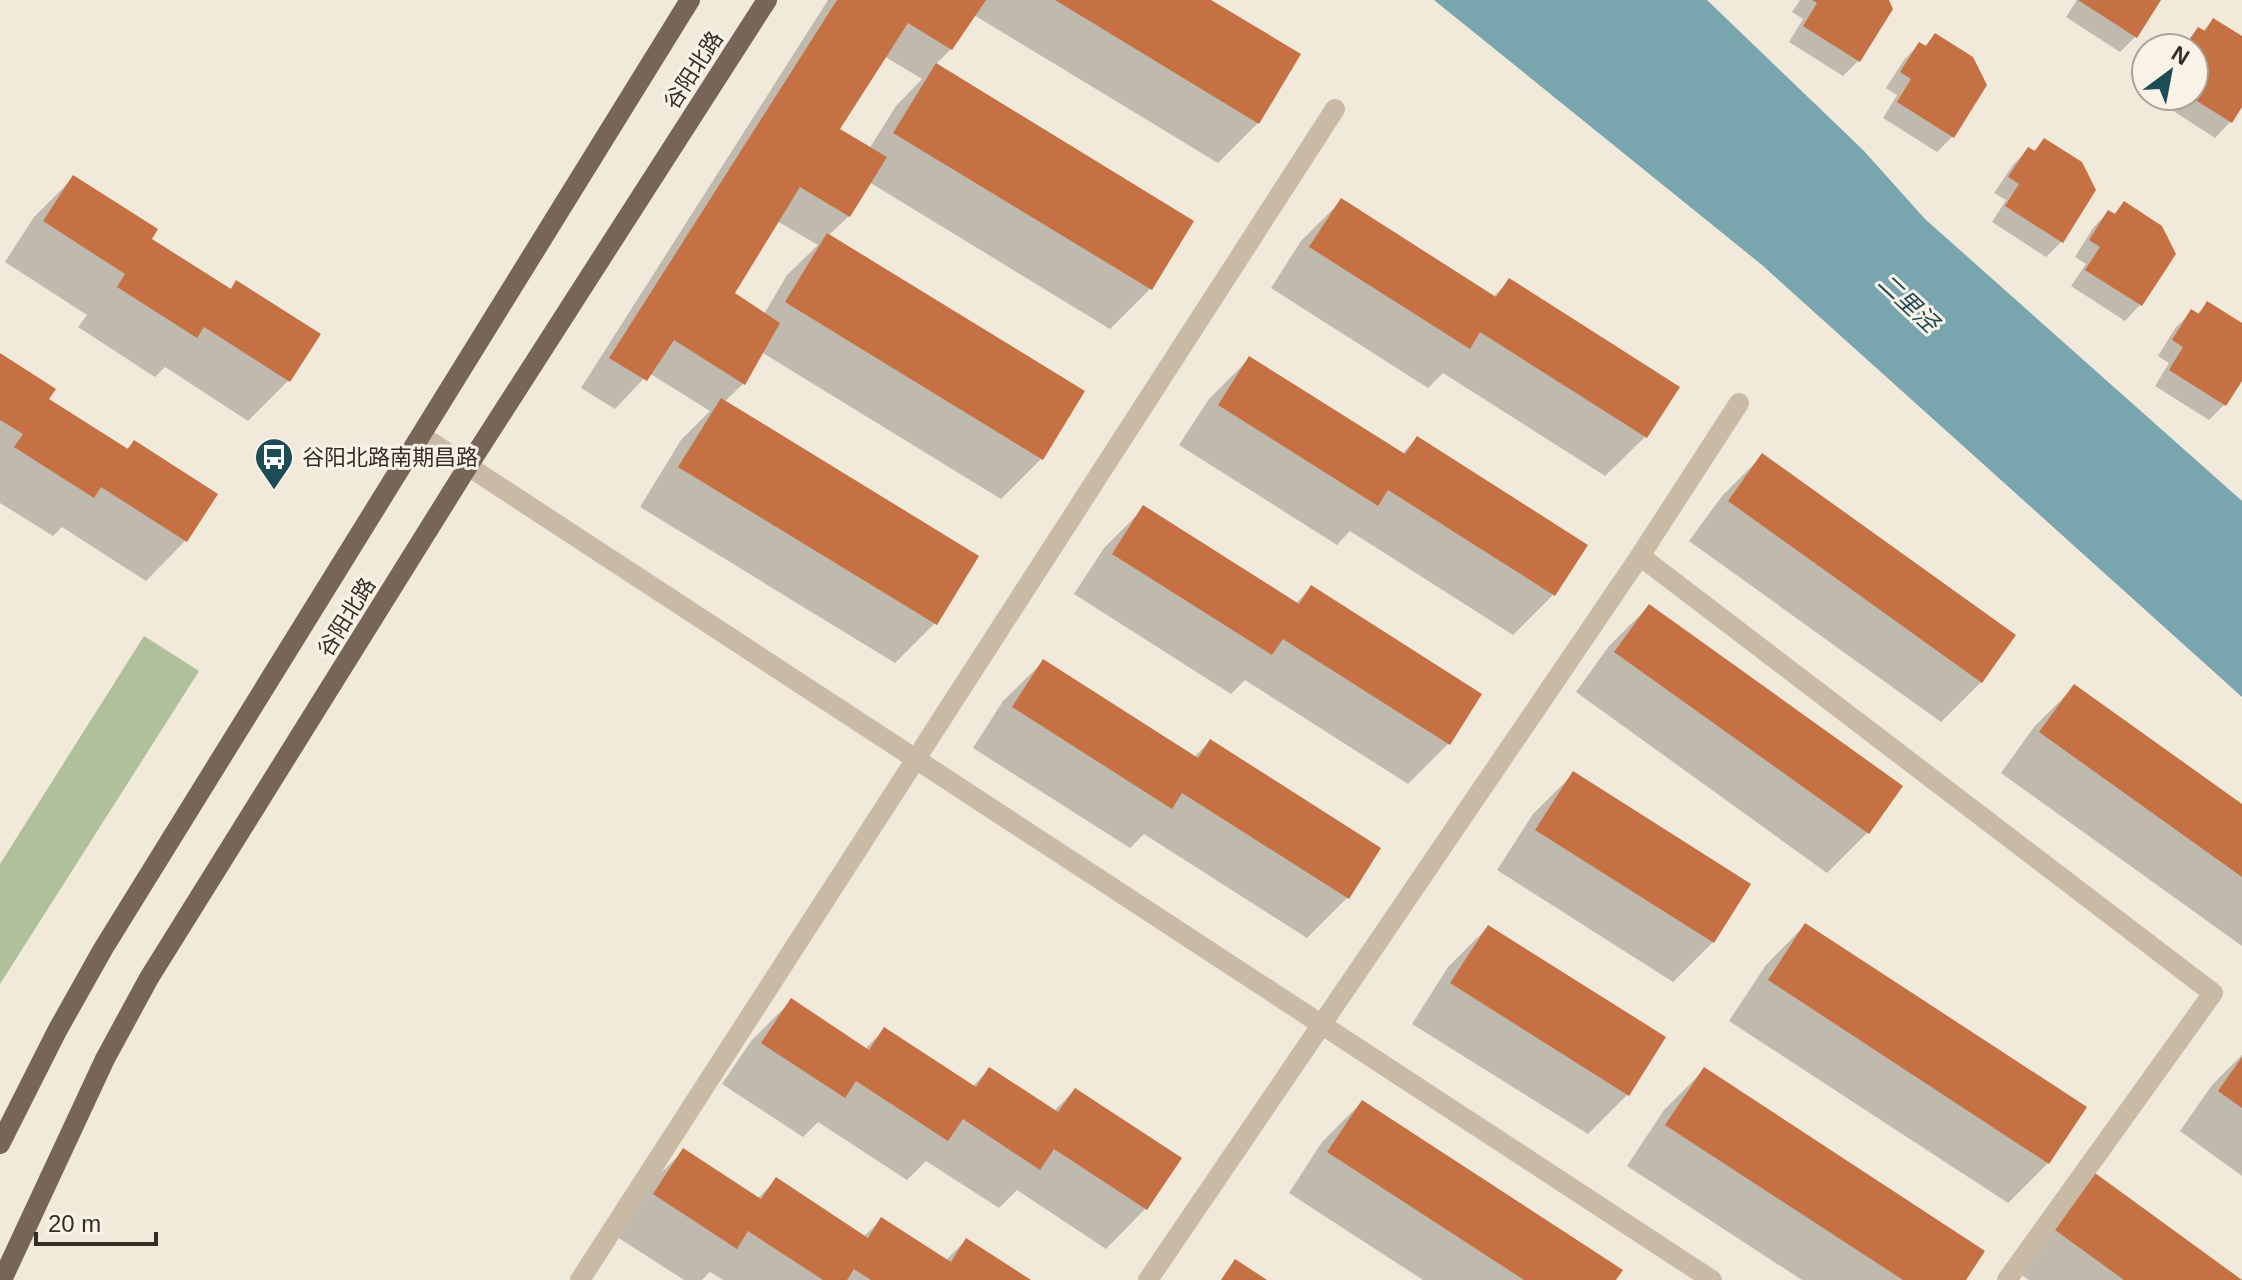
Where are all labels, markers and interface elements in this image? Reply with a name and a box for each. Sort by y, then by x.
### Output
street label: 谷阳北路 [659,27,728,114]
north arrow [2130,32,2210,112]
text: N [2167,41,2194,70]
water label: 二里泾 [1873,268,1945,338]
bus stop icon: 谷阳北路南期昌路 [253,436,295,491]
place label: 谷阳北路南期昌路 [302,445,478,470]
street label: 谷阳北路 [313,573,380,661]
scale bar [36,1196,156,1246]
text: 20 m [48,1210,101,1237]

